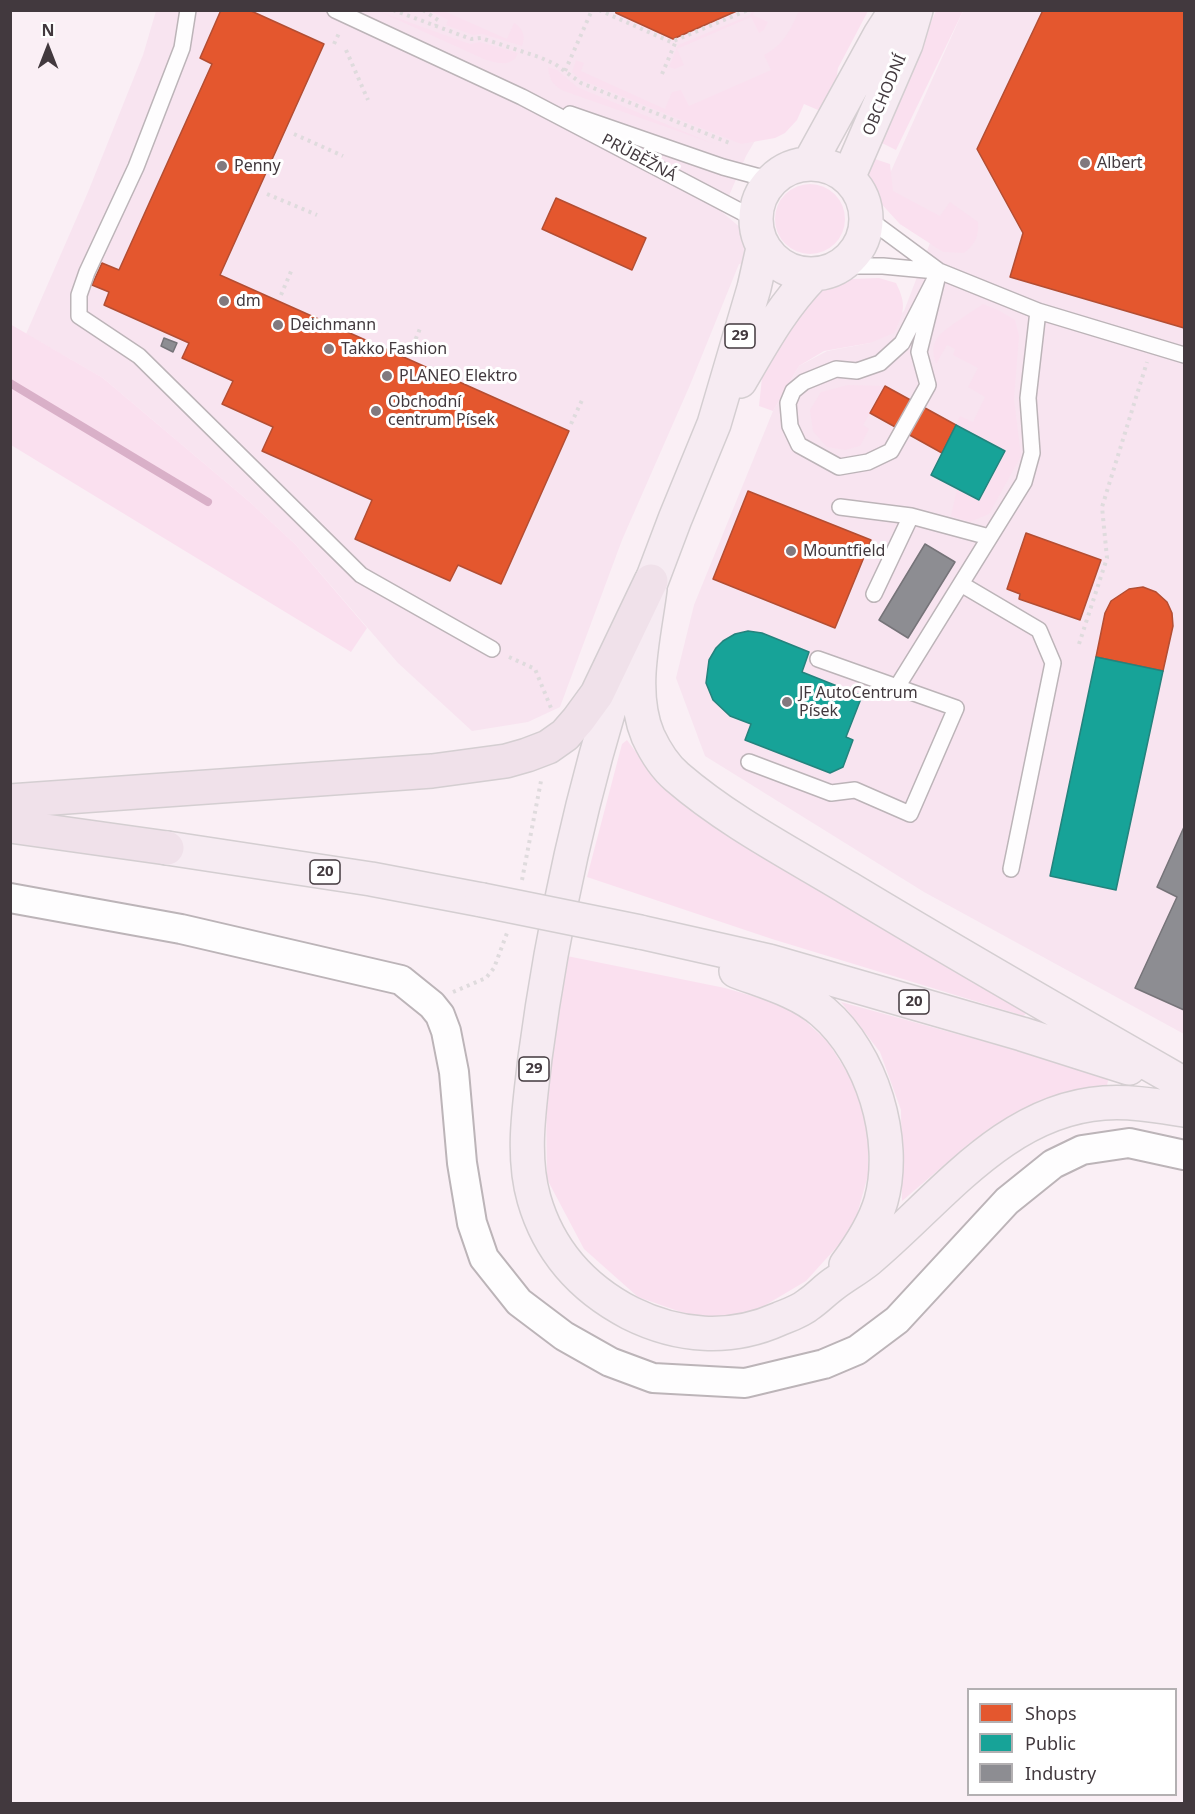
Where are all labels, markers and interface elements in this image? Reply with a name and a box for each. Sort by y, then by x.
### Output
north arrow [18,18,78,78]
text: N [41,19,55,41]
street label: OBCHODNÍ [859,51,911,139]
street label: PRŮBĚŽNÁ [598,130,680,186]
place label: Albert [1097,153,1143,173]
place label: Penny [234,156,281,176]
marker: Albert [1078,156,1092,170]
marker: Penny [215,159,229,173]
place label: dm [236,291,261,311]
marker: dm [217,294,231,308]
place label: Deichmann [290,315,376,335]
marker: Deichmann [271,318,285,332]
road number: 29 [725,324,755,348]
place label: Takko Fashion [341,339,447,359]
marker: Takko Fashion [322,342,336,356]
place label: PLANEO Elektro [399,366,517,386]
marker: PLANEO Elektro [380,369,394,383]
place label: Obchodní centrum Písek [388,392,495,430]
marker: Obchodní centrum Písek [369,404,383,418]
place label: Mountfield [803,541,885,561]
marker: Mountfield [784,544,798,558]
place label: JF AutoCentrum Písek [799,683,918,721]
marker: JF AutoCentrum Písek [780,695,794,709]
road number: 20 [310,860,340,884]
road number: 20 [899,990,929,1014]
road number: 29 [519,1057,549,1081]
legend [967,1688,1177,1796]
text: Shops [1025,1701,1077,1725]
text: Public [1025,1731,1076,1755]
text: Industry [1025,1761,1096,1785]

